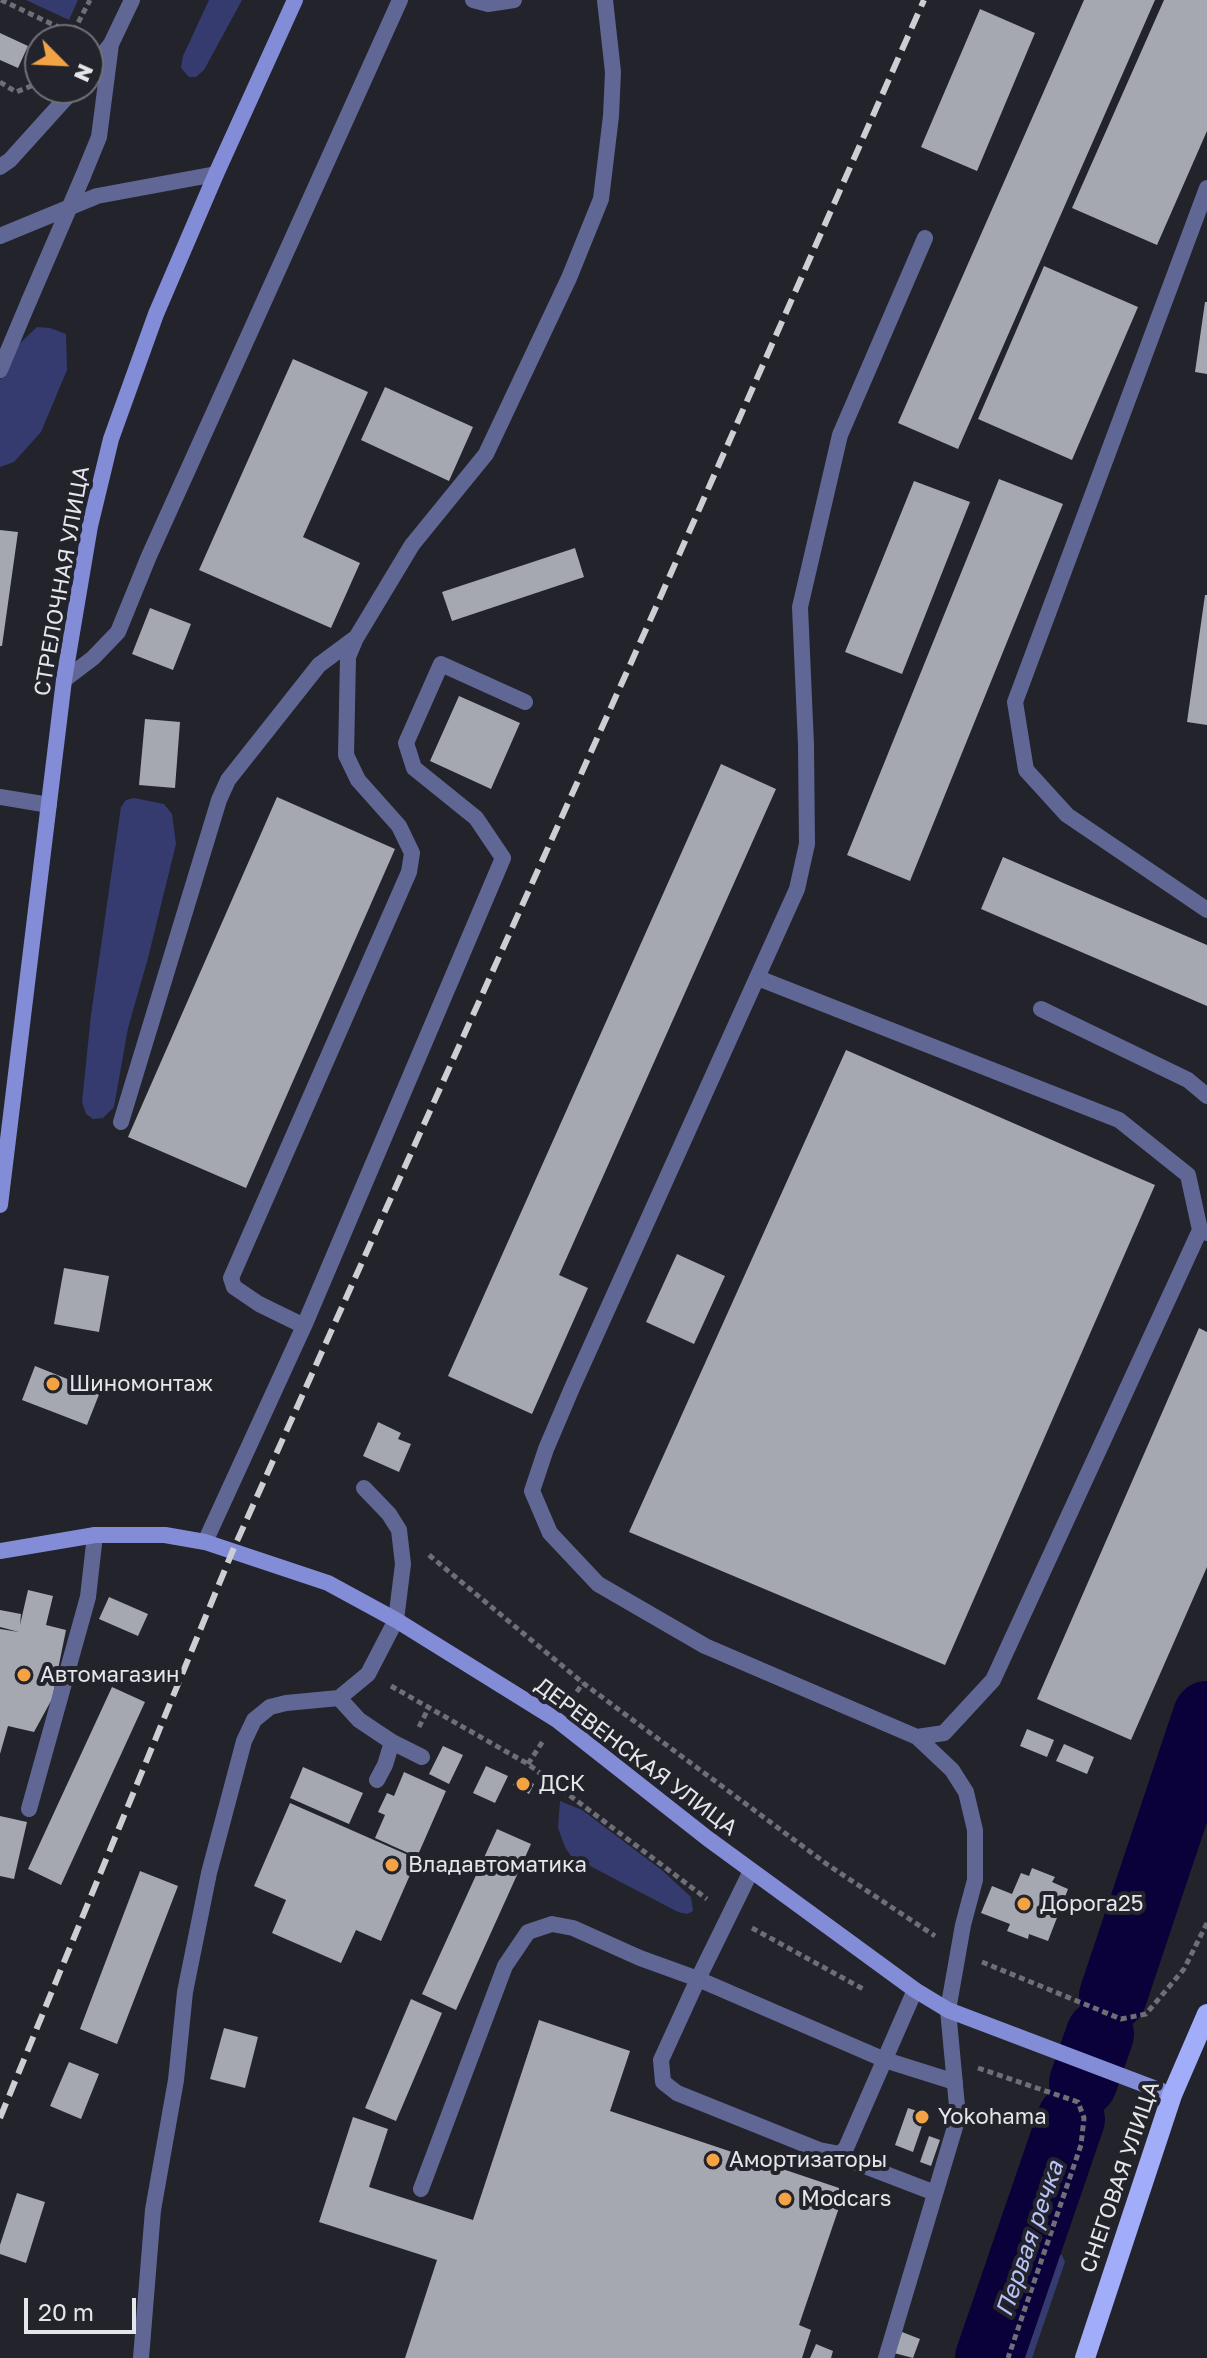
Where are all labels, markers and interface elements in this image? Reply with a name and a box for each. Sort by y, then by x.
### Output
north arrow [24,24,104,104]
text: N [69,60,100,86]
street label: СТРЕЛОЧНАЯ УЛИЦА [29,464,95,698]
place label: Шиномонтаж [69,1371,213,1397]
marker: Шиномонтаж [44,1375,62,1393]
place label: Автомагазин [40,1662,179,1688]
marker: Автомагазин [15,1666,33,1684]
street label: ДЕРЕВЕНСКАЯ УЛИЦА [530,1672,742,1842]
place label: ДСК [539,1771,585,1797]
marker: ДСК [514,1775,532,1793]
place label: Владавтоматика [408,1852,587,1878]
marker: Владавтоматика [383,1856,401,1874]
place label: Дорога25 [1040,1891,1143,1917]
marker: Дорога25 [1015,1895,1033,1913]
street label: СНЕГОВАЯ УЛИЦА [1075,2078,1165,2276]
place label: Yokohama [938,2104,1047,2130]
marker: Yokohama [913,2108,931,2126]
place label: Амортизаторы [729,2147,887,2173]
marker: Амортизаторы [704,2151,722,2169]
water label: Первая речка [990,2157,1070,2321]
place label: Modcars [801,2186,891,2212]
marker: Modcars [776,2190,794,2208]
scale bar [28,2282,140,2332]
text: 20 m [38,2297,94,2326]

